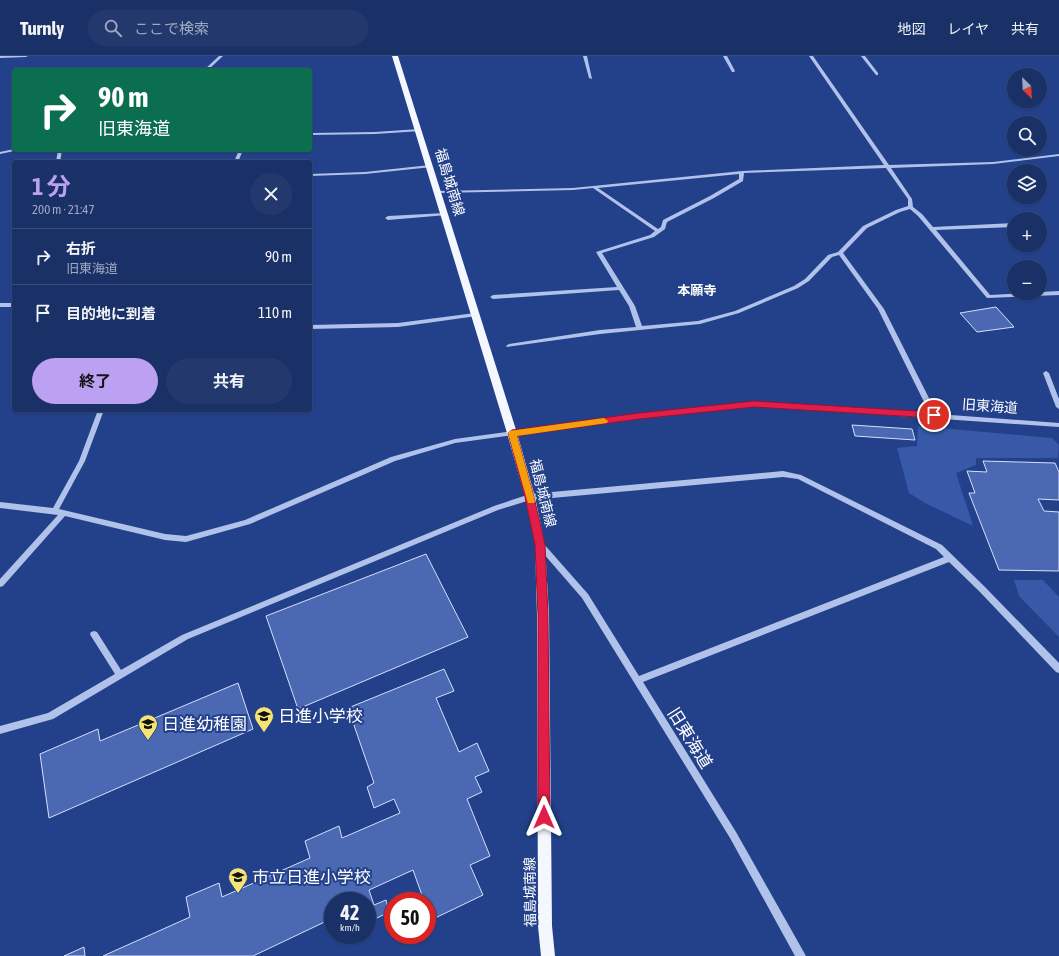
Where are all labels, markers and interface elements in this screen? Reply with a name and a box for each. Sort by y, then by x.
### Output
search box [88,10,368,46]
text: Turnly [20,17,64,39]
icon: search [102,17,124,39]
text: ここで検索 [134,20,209,37]
text: 地図 [897,21,925,37]
text: レイヤ [947,21,989,37]
text: 共有 [1011,21,1039,37]
north arrow [1007,68,1047,108]
map controls [1007,68,1047,300]
text: 90 m [98,81,148,113]
icon: right [32,84,84,136]
button: search [1007,116,1047,156]
text: 旧東海道 [98,118,170,139]
street label: 福島城南線 [432,146,468,218]
button: layers [1007,164,1047,204]
text: 1 分 [32,173,71,200]
button: close [250,173,292,215]
text: 200 m · 21:47 [32,202,95,217]
button: + [1007,212,1047,252]
text: 右折 [66,240,96,257]
icon: right [32,246,54,268]
text: 90 m [265,248,292,265]
button: − [1007,260,1047,300]
text: 旧東海道 [66,261,118,276]
district label: 本願寺 [677,283,717,298]
icon: arrive [32,302,54,324]
text: 110 m [258,304,292,321]
text: 目的地に到着 [66,305,156,322]
button: 終了 [32,358,158,404]
button: 共有 [166,358,292,404]
street label: 旧東海道 [962,396,1018,416]
pin [917,398,951,432]
icon: arrive [923,404,945,426]
street label: 福島城南線 [527,457,559,529]
street label: 旧東海道 [664,704,716,772]
school or university icon: 日進小学校 [253,705,275,733]
place label: 日進小学校 [278,706,363,726]
school or university icon: 日進幼稚園 [137,713,159,741]
place label: 日進幼稚園 [162,714,247,734]
position arrow [523,796,565,838]
street label: 福島城南線 [521,857,539,927]
school or university icon: 市立日進小学校 [227,866,249,894]
place label: 市立日進小学校 [252,867,371,887]
speed limit sign: 50 [384,892,436,944]
text: 42 [341,901,359,924]
text: km/h [340,922,360,933]

